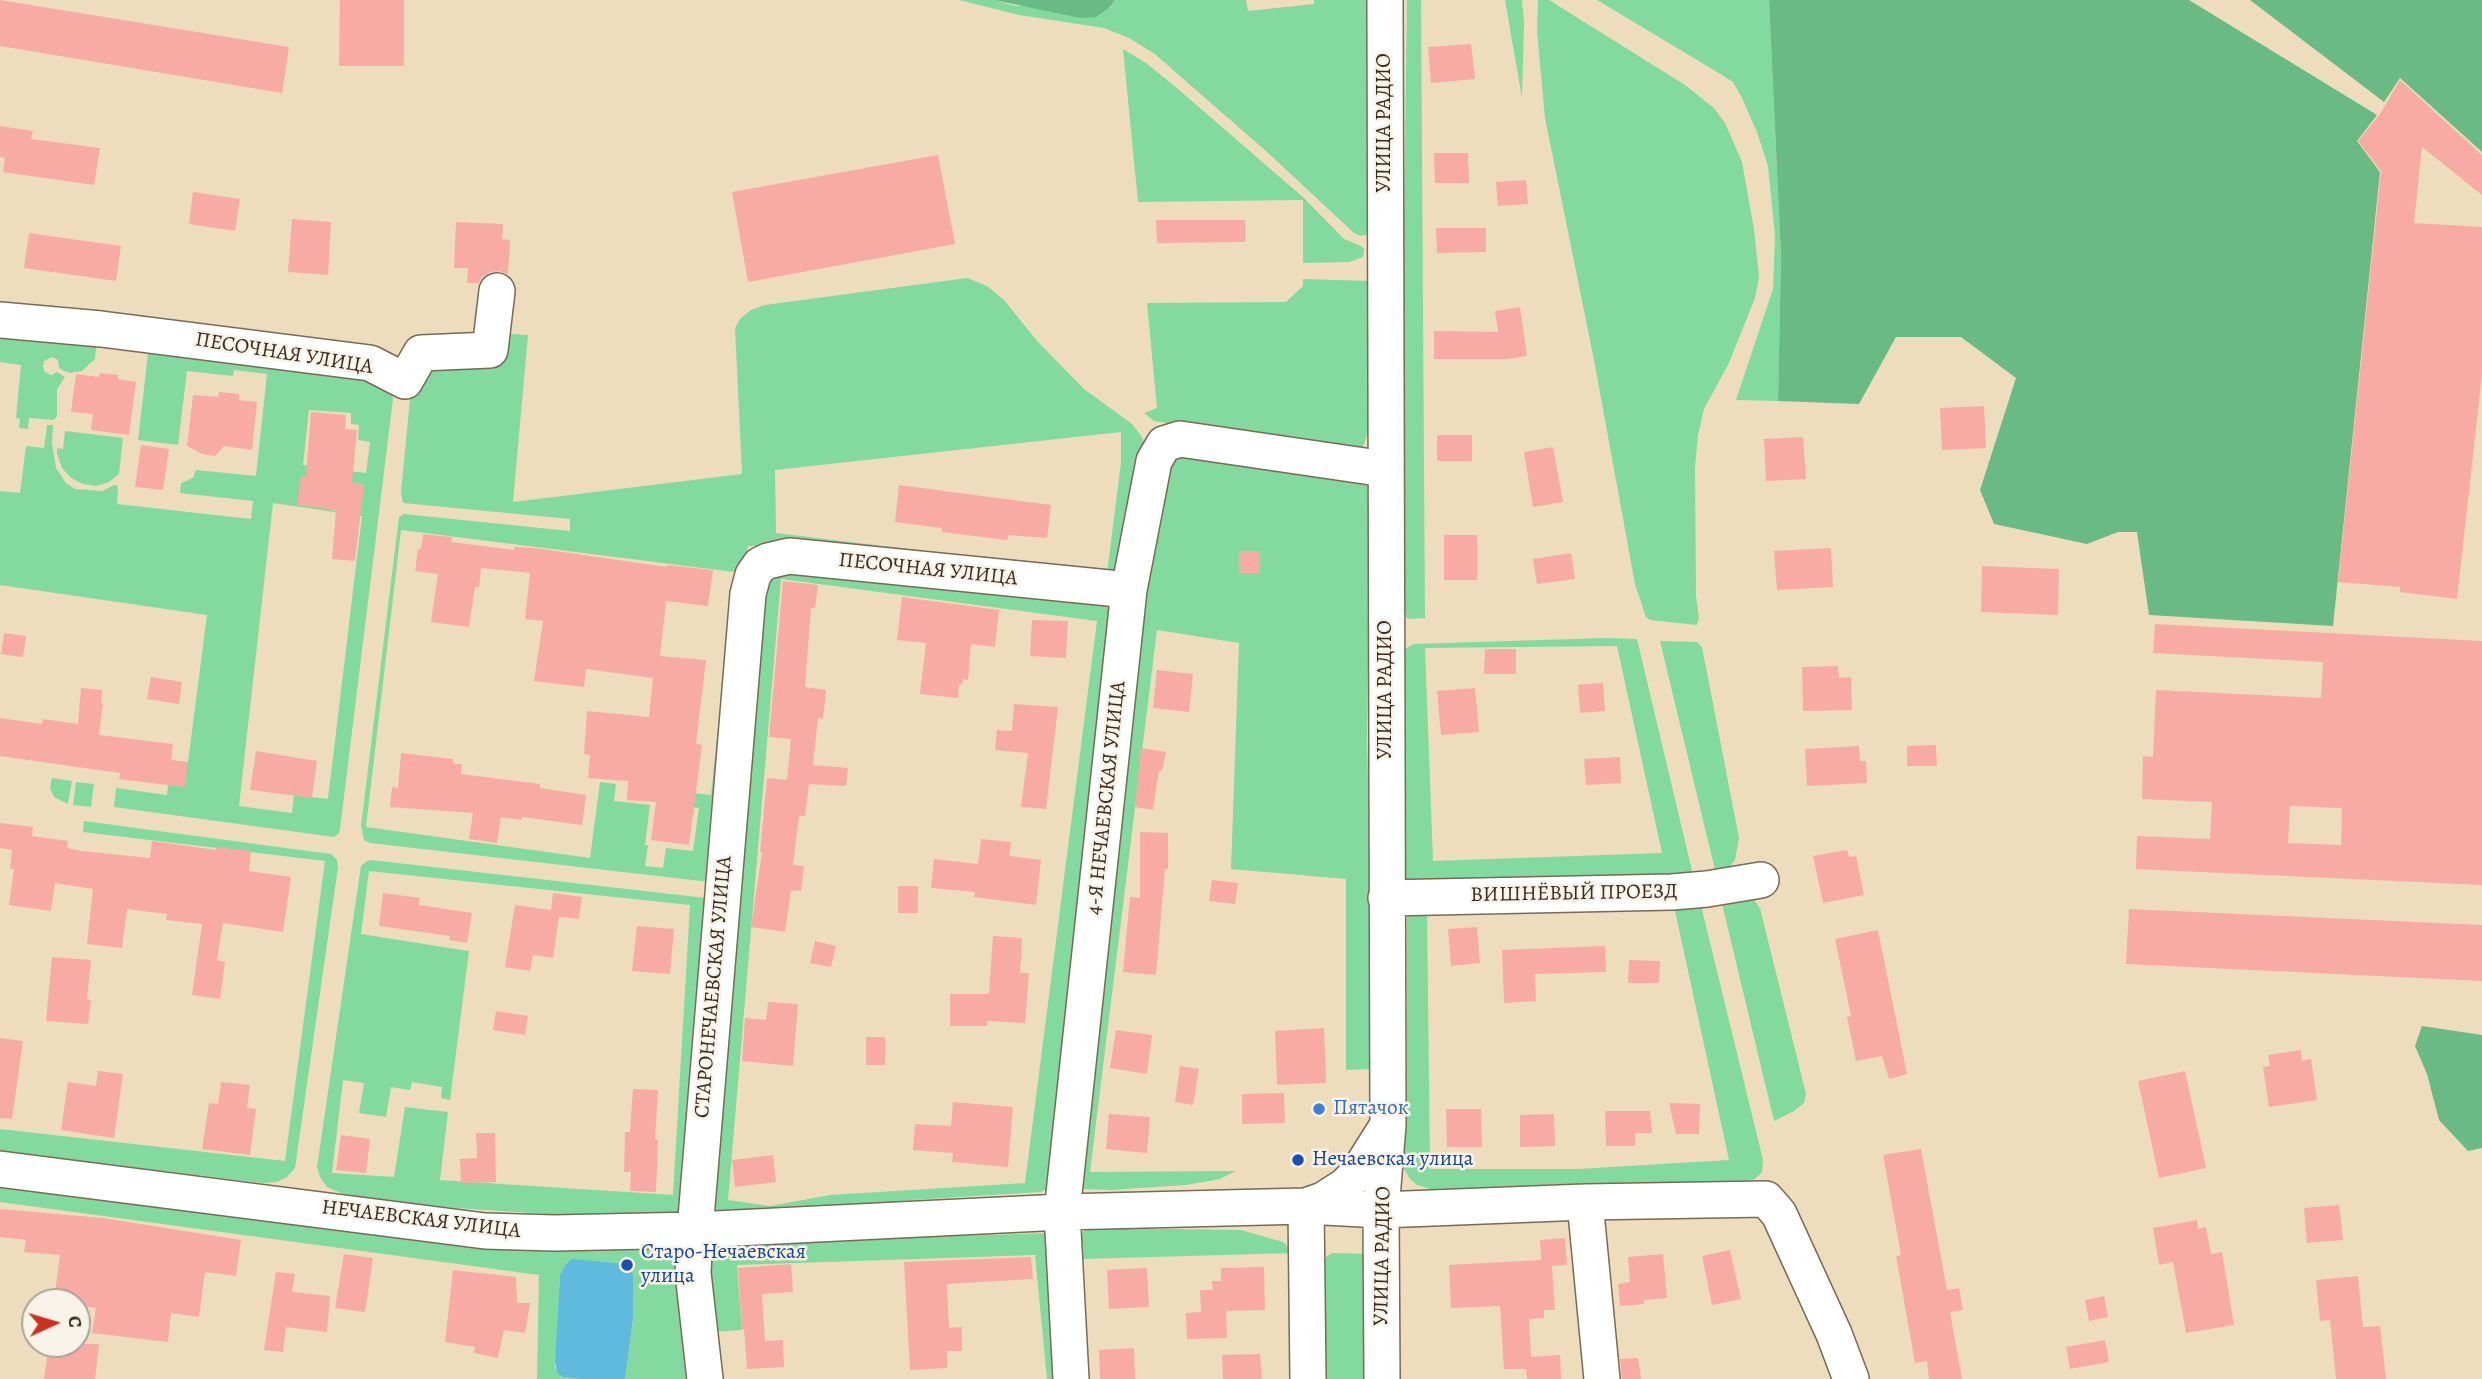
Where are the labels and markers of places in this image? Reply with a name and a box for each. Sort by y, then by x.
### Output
place label: Пятачок [1333,1096,1409,1122]
marker: Пятачок [1311,1101,1327,1117]
place label: Нечаевская улица [1312,1147,1473,1173]
marker: Нечаевская улица [1290,1152,1306,1168]
place label: Старо-Нечаевская улица [641,1240,806,1290]
marker: Старо-Нечаевская улица [619,1257,635,1273]

